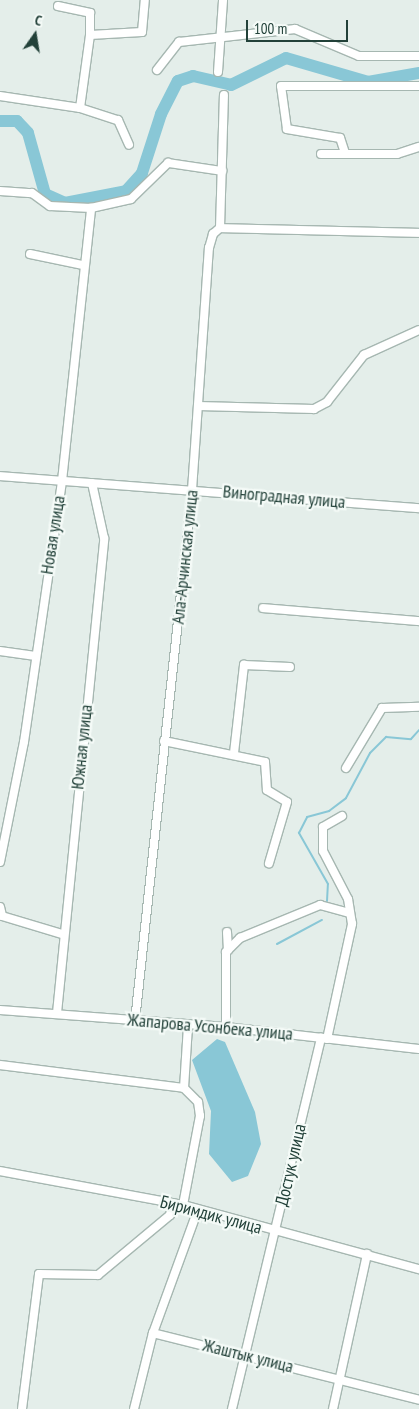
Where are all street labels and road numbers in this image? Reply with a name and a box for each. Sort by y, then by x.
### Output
street label: Виноградная улица [222,481,346,513]
street label: Ала-Арчинская улица [167,489,203,625]
street label: Новая улица [36,494,70,576]
street label: Южная улица [67,703,97,791]
street label: Жапарова Усонбека улица [126,1009,294,1045]
street label: Достук улица [271,1122,311,1208]
street label: Биримдик улица [158,1191,264,1239]
street label: Жаштык улица [200,1334,296,1378]

